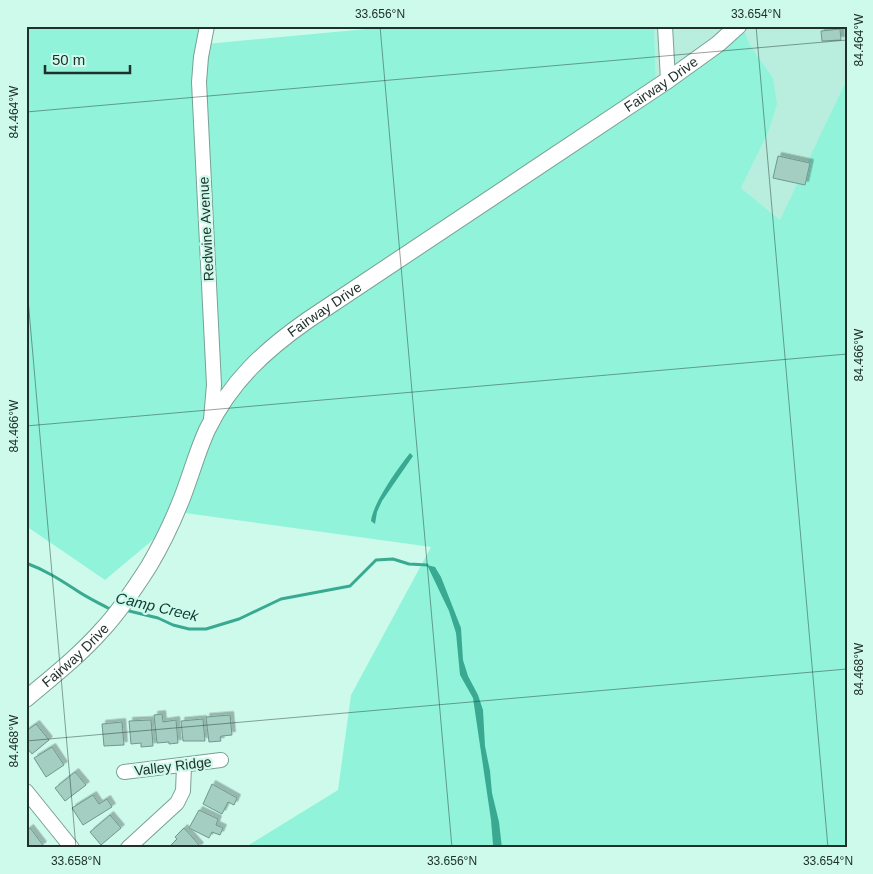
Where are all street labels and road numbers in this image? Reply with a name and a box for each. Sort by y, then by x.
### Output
street label: Fairway Drive [621,53,701,115]
street label: Redwine Avenue [195,176,217,282]
street label: Fairway Drive [284,279,365,340]
street label: Fairway Drive [39,620,112,690]
street label: Valley Ridge [134,753,213,779]

